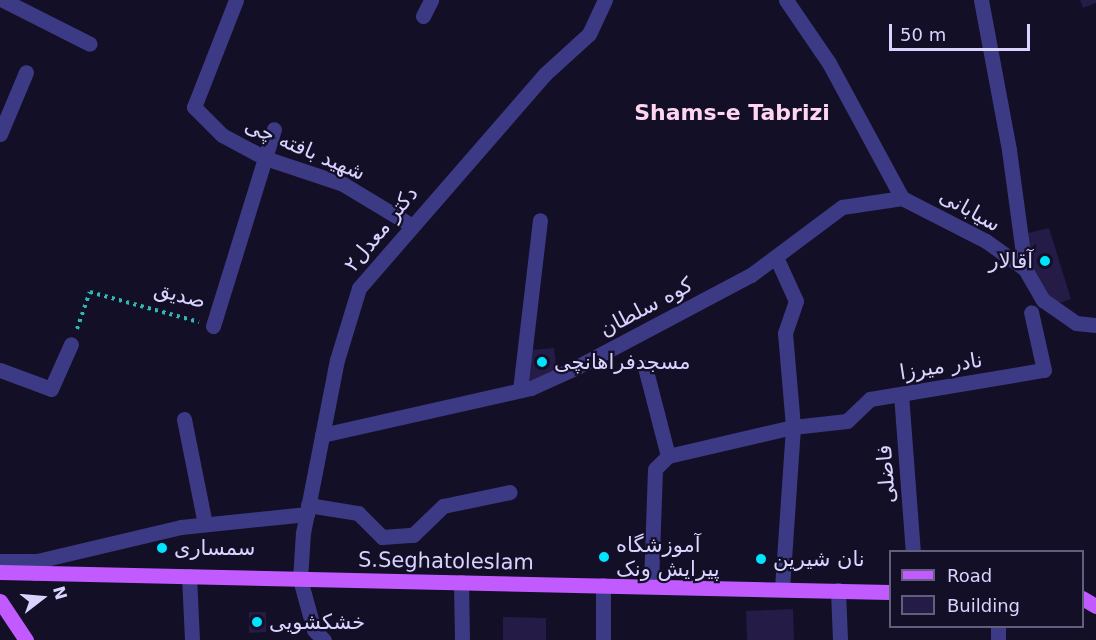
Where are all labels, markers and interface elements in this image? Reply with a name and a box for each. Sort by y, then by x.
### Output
scale bar [892,12,1033,50]
text: 50 m [900,24,946,45]
district label: Shams-e Tabrizi [634,100,830,126]
street label: شهید بافته چی [241,112,369,186]
street label: دکتر معدل۲ [339,181,423,277]
street label: سیابانی [935,183,1005,237]
place label: آقالار [989,248,1033,274]
marker: آقالار [1038,254,1052,268]
street label: کوه سلطان [595,272,697,342]
street label: صدیق [152,276,208,314]
street label: نادر میرزا [898,347,984,385]
place label: مسجدفراهانچی [554,349,690,375]
marker: مسجدفراهانچی [535,355,549,369]
street label: فاضلی [871,444,901,504]
place label: آموزشگاه پیرایش ونک [616,532,720,582]
place label: سمساری [174,535,255,561]
marker: سمساری [155,541,169,555]
place label: نان شیرین [773,546,865,572]
street label: S.Seghatoleslam [358,547,534,575]
marker: آموزشگاه پیرایش ونک [597,550,611,564]
legend [889,550,1084,628]
marker: نان شیرین [754,552,768,566]
text: Road [947,565,992,586]
north arrow [12,568,72,628]
text: N [49,584,71,602]
text: Building [947,595,1020,616]
place label: خشکشویی [269,609,365,635]
marker: خشکشویی [250,615,264,629]

